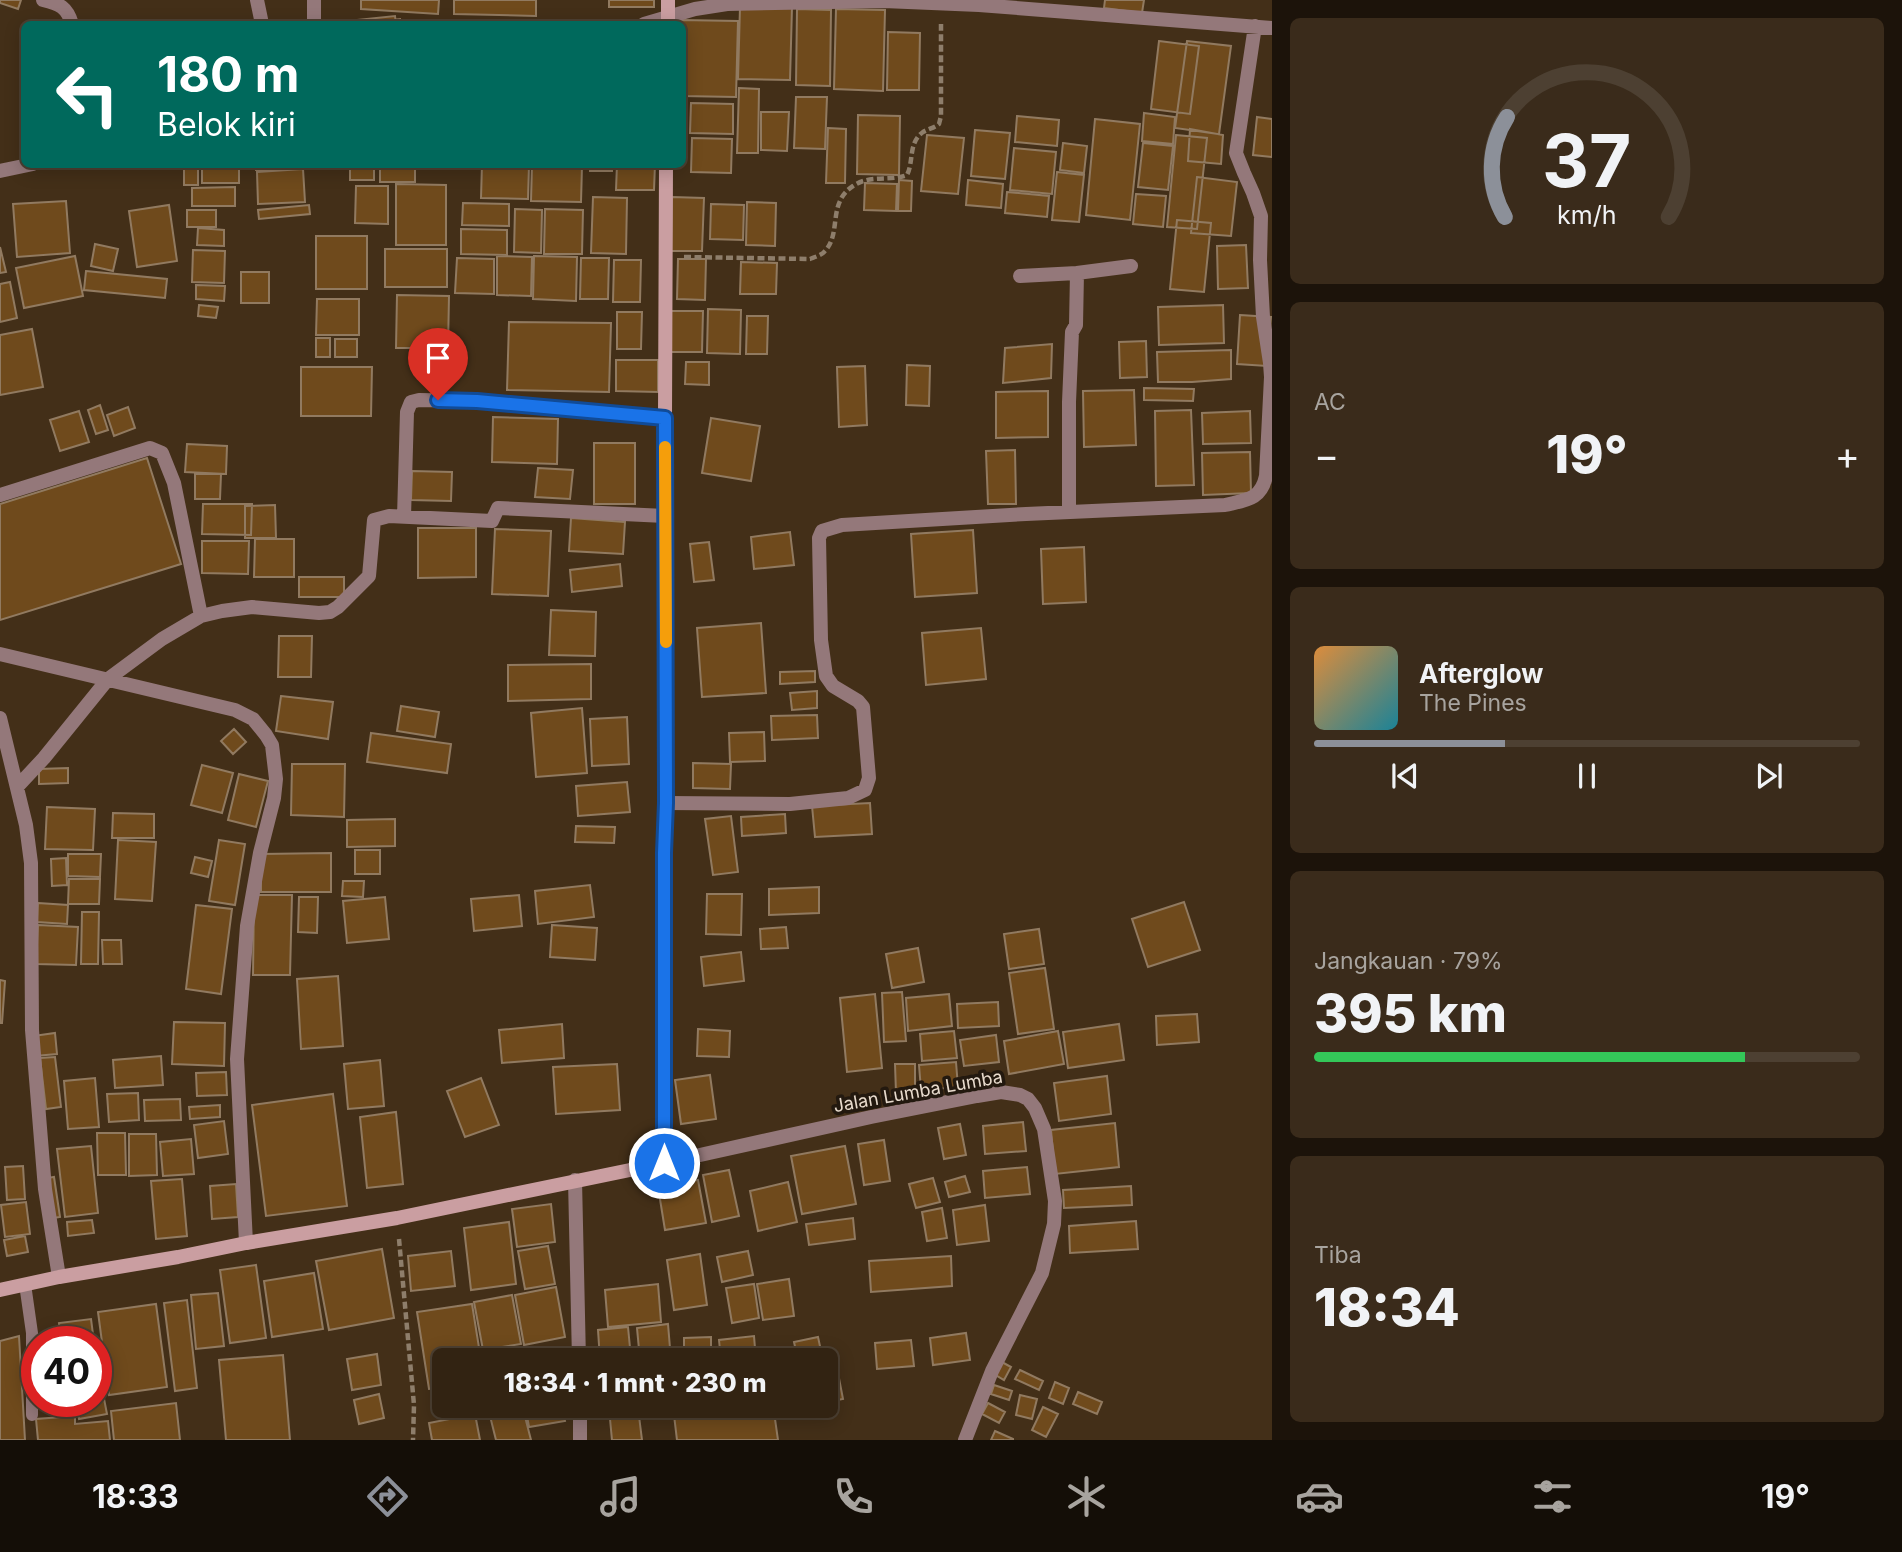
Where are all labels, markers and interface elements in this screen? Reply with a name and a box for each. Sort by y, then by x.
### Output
text: 180 m [157,45,299,104]
icon: left [42,49,133,140]
text: Belok kiri [157,105,296,144]
text: 37 [1542,117,1632,206]
text: km/h [1557,200,1617,230]
pin [408,328,468,400]
icon: arrive [419,339,457,377]
text: AC [1314,388,1346,416]
text: 19° [1546,423,1628,486]
text: − [1314,432,1339,478]
text: + [1835,432,1860,478]
text: Afterglow [1419,658,1543,689]
text: The Pines [1419,689,1527,717]
icon: previous [1386,757,1424,795]
icon: pause [1568,757,1606,795]
icon: next [1750,757,1788,795]
text: Jangkauan · 79% [1314,947,1503,975]
text: 395 km [1314,982,1507,1045]
street label: Jalan Lumba Lumba [832,1066,1004,1116]
position arrow [627,1126,701,1200]
text: Tiba [1314,1241,1362,1269]
text: 18:34 [1314,1276,1460,1339]
speed limit sign: 40 [21,1326,112,1417]
text: 18:34 · 1 mnt · 230 m [503,1367,767,1398]
icon: directions [363,1472,412,1521]
icon: music [596,1472,645,1521]
icon: phone [829,1472,878,1521]
icon: climate [1062,1472,1111,1521]
icon: car [1295,1472,1344,1521]
icon: filters [1528,1472,1577,1521]
text: 18:33 [92,1477,179,1516]
text: 19° [1761,1477,1810,1516]

